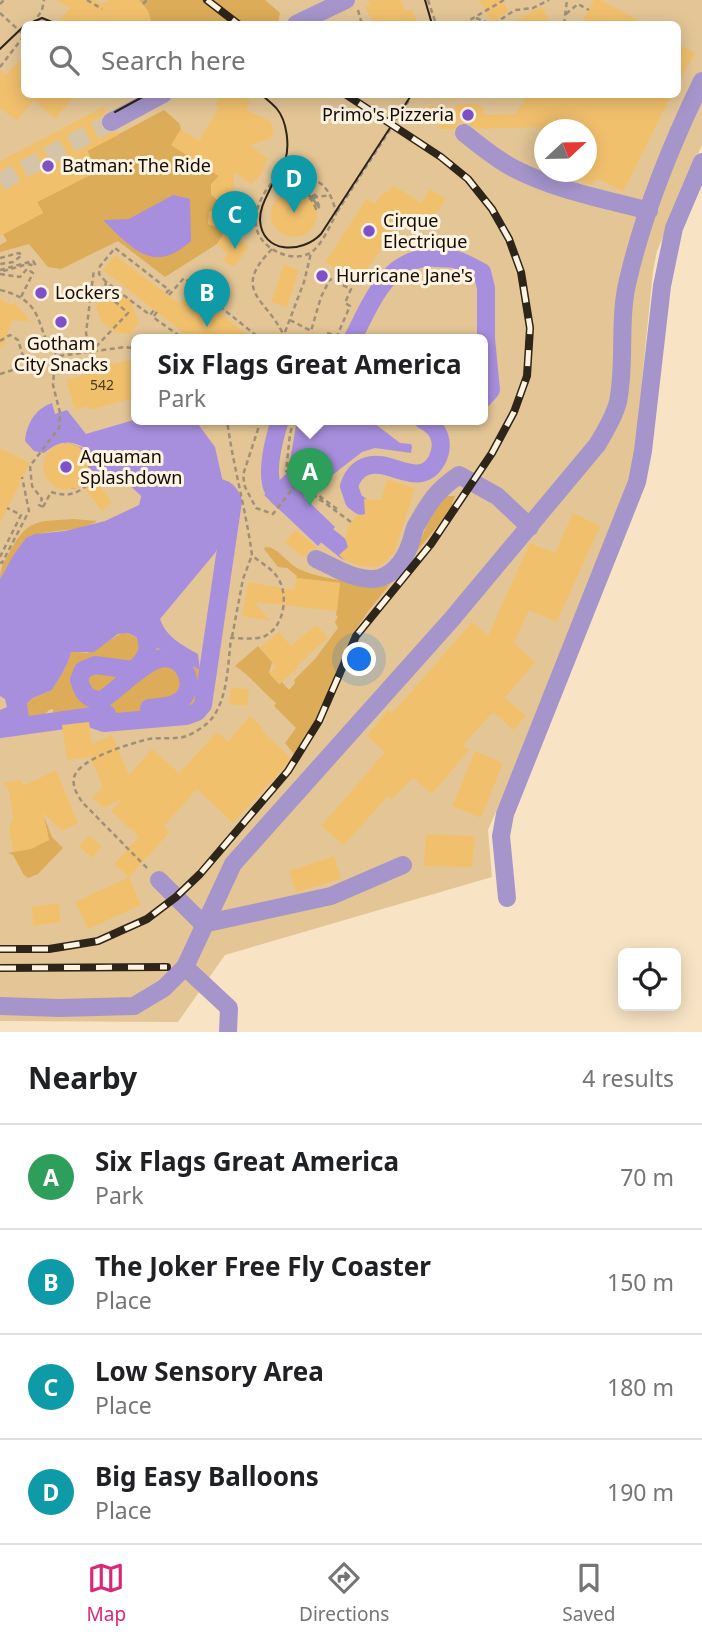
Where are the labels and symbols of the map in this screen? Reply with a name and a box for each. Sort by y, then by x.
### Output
place label: Primo's Pizzeria [322,102,454,126]
marker: Primo's Pizzeria [460,107,476,123]
north arrow [534,119,597,182]
place label: Batman: The Ride [62,153,211,177]
pin: D [271,155,317,213]
marker: Batman: The Ride [40,158,56,174]
pin: C [212,191,258,249]
place label: Cirque Electrique [383,208,467,253]
marker: Cirque Electrique [361,223,377,239]
place label: Hurricane Jane's [336,263,473,287]
marker: Hurricane Jane's [314,268,330,284]
pin: B [184,269,230,327]
place label: Lockers [55,280,120,304]
marker: Lockers [33,285,49,301]
marker: Gotham City Snacks [53,314,69,330]
place label: Gotham City Snacks [14,331,108,376]
house number: 542 [90,375,114,394]
place label: Aquaman Splashdown [80,444,182,489]
pin: A [287,448,333,506]
marker: Aquaman Splashdown [58,459,74,475]
your location [342,642,376,676]

